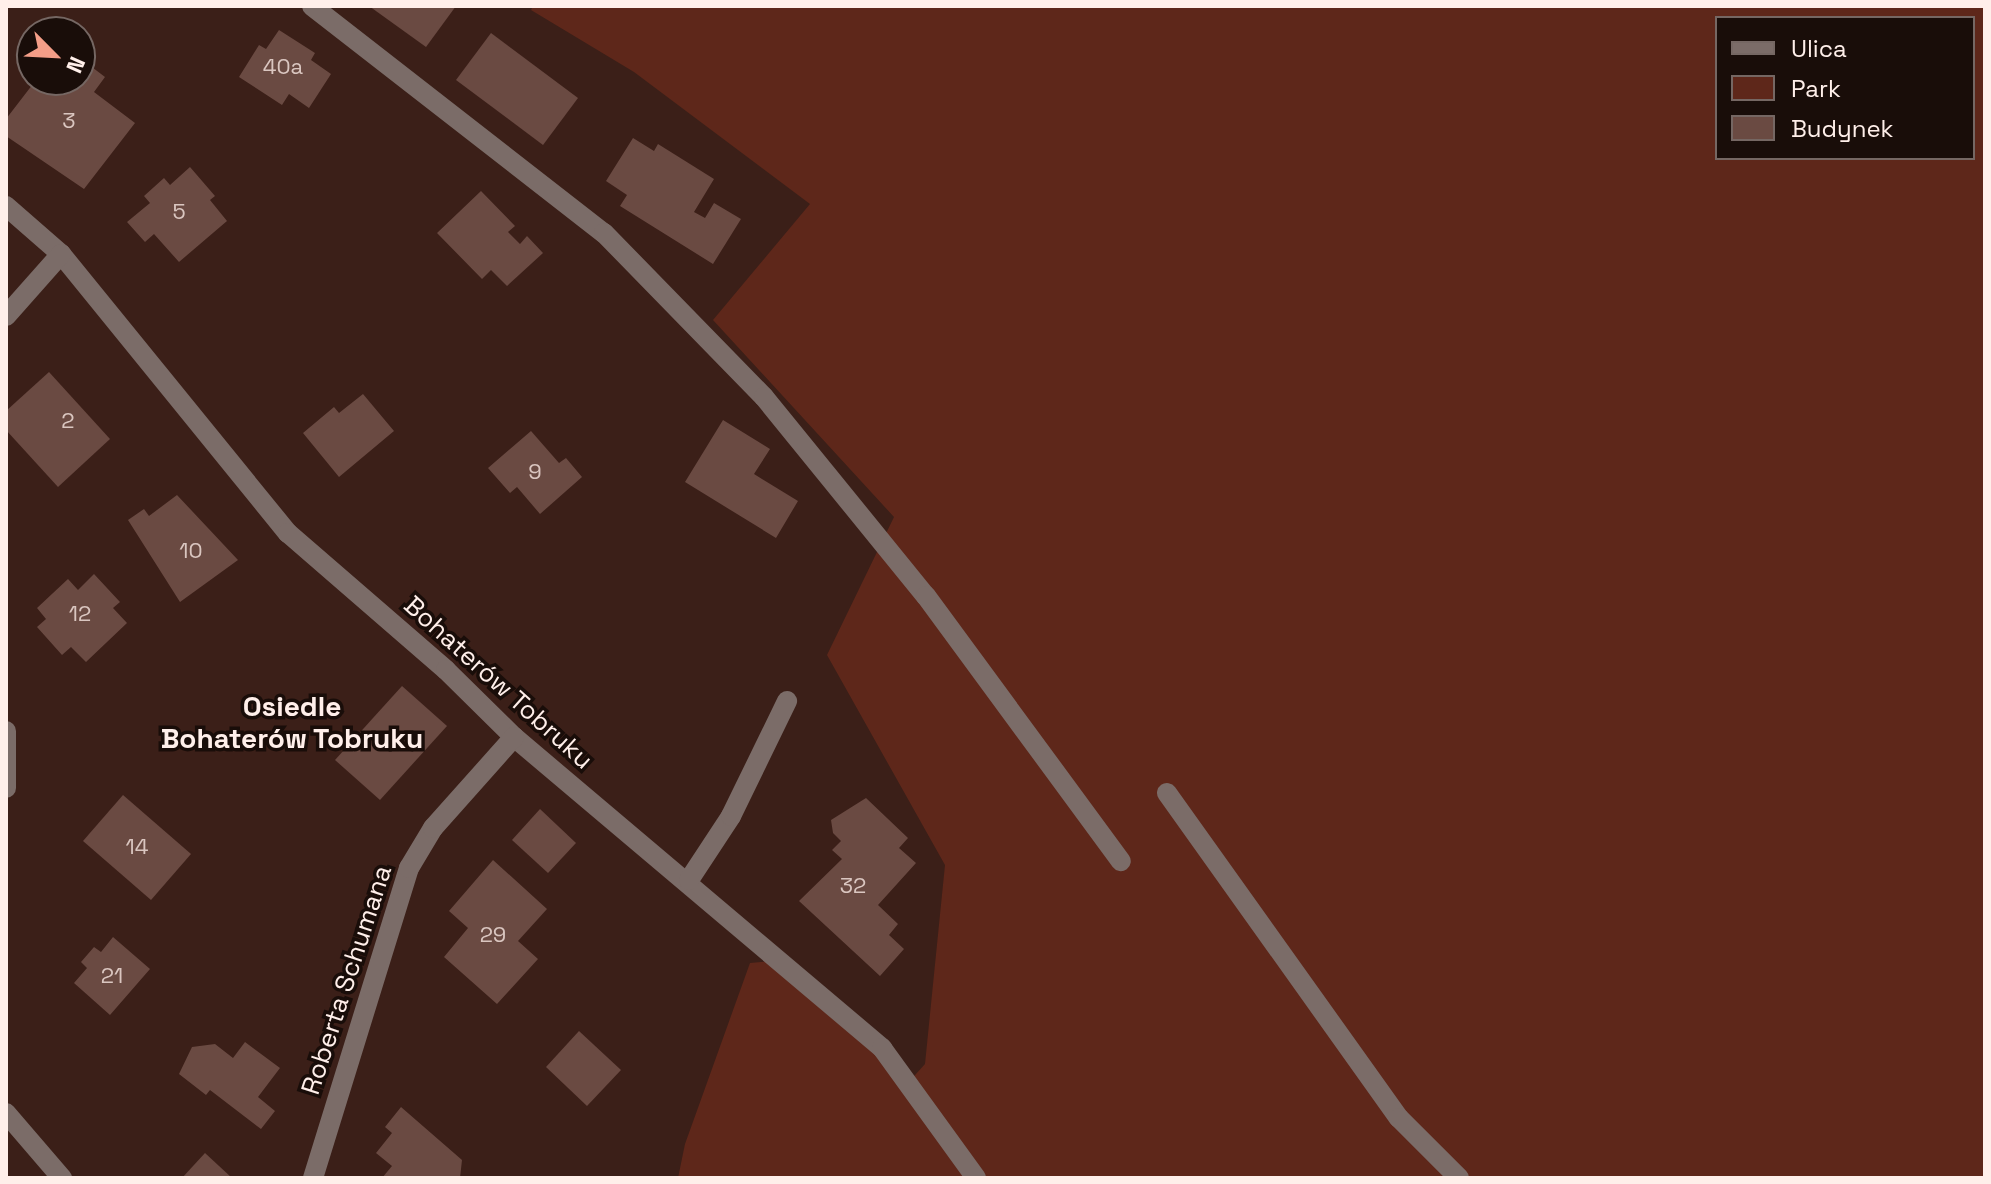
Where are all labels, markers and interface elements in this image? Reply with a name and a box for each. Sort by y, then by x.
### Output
north arrow [16,16,96,96]
legend [1715,16,1975,160]
text: Ulica [1791,33,1847,64]
text: N [60,53,92,77]
house number: 40a [263,54,303,80]
text: Park [1791,73,1841,104]
house number: 3 [62,108,76,134]
text: Budynek [1791,113,1894,144]
house number: 5 [172,199,186,225]
house number: 2 [61,408,75,434]
house number: 9 [528,459,542,485]
house number: 10 [179,538,203,564]
street label: Bohaterów Tobruku [397,590,599,776]
house number: 12 [69,601,91,627]
district label: Osiedle Bohaterów Tobruku [160,689,424,755]
house number: 14 [126,834,148,860]
street label: Roberta Schumana [295,861,399,1099]
house number: 32 [840,873,866,899]
house number: 29 [480,922,506,948]
house number: 21 [101,963,123,989]

